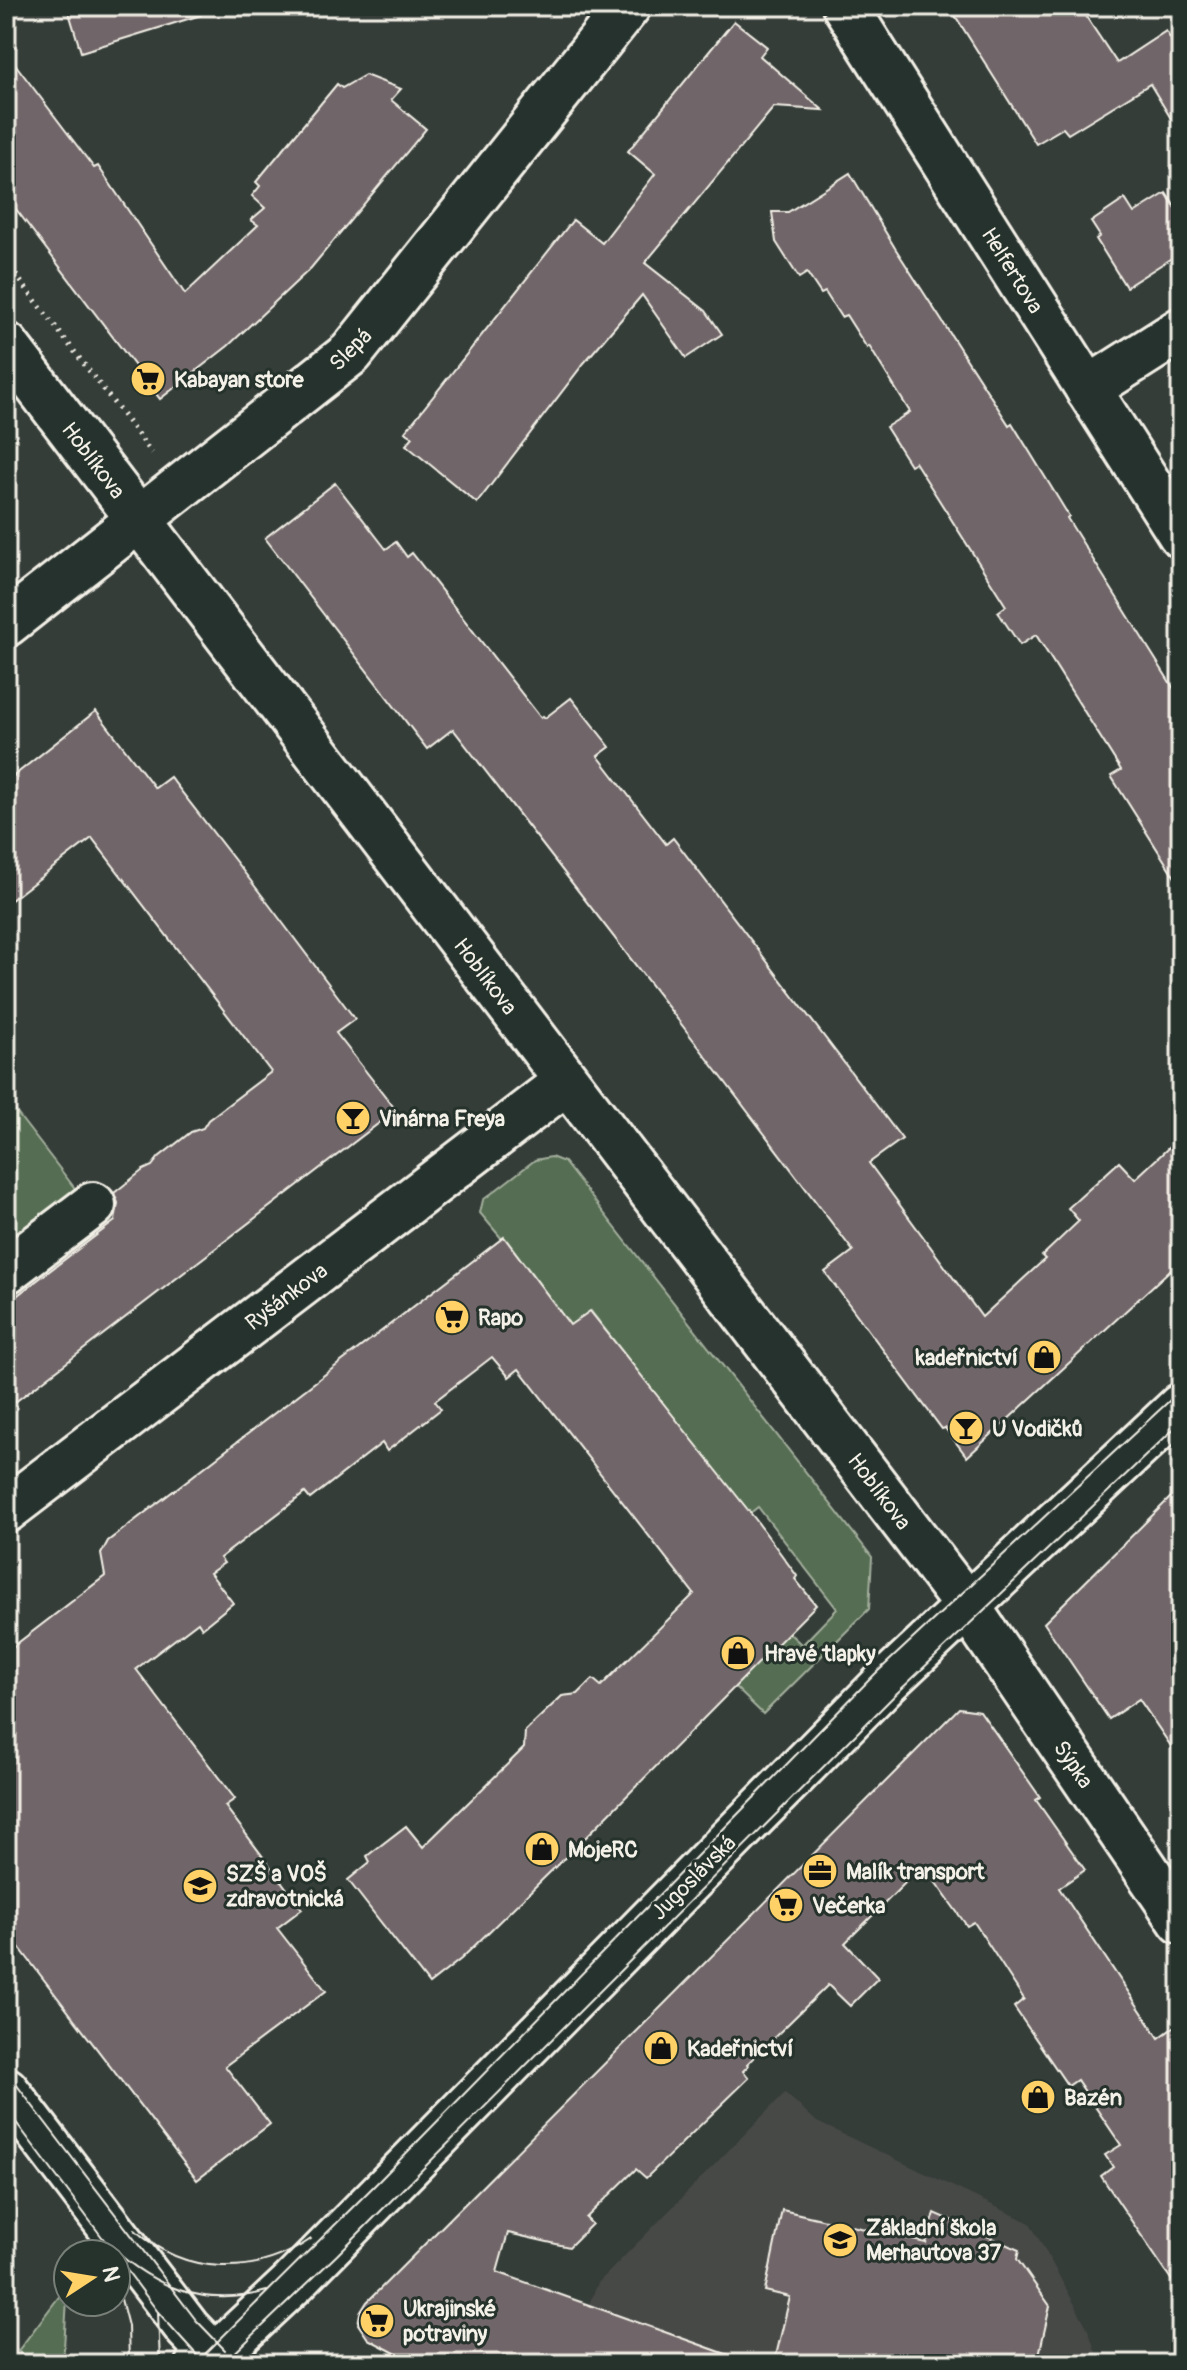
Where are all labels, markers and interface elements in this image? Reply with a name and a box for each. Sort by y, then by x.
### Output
street label: Helfertova [975,222,1050,319]
street label: Slepá [323,322,378,377]
supermarket icon: Kabayan store [129,360,167,398]
place label: Kabayan store [174,366,305,394]
street label: Hoblíkova [55,417,131,505]
street label: Hoblíkova [447,933,523,1021]
bar icon: Vinárna Freya [334,1099,372,1137]
place label: Vinárna Freya [379,1105,505,1133]
street label: Ryšánkova [240,1257,333,1337]
supermarket icon: Rapo [433,1298,471,1336]
place label: Rapo [478,1304,523,1332]
shop icon: kadeřnictví [1025,1338,1063,1376]
place label: kadeřnictví [915,1344,1018,1372]
bar icon: U Vodičků [947,1409,985,1447]
place label: U Vodičků [992,1415,1083,1443]
street label: Hoblíkova [841,1448,917,1536]
shop icon: Hravé tlapky [719,1634,757,1672]
place label: Hravé tlapky [764,1640,876,1668]
street label: Sýpka [1047,1735,1099,1794]
street label: Jugoslávská [645,1829,742,1926]
shop icon: MojeRC [523,1830,561,1868]
place label: MojeRC [568,1836,638,1864]
office icon: Malík transport [801,1852,839,1890]
place label: Malík transport [846,1858,986,1886]
place label: SZŠ a VOŠ zdravotnická [226,1860,344,1913]
school or university icon: SZŠ a VOŠ zdravotnická [181,1867,219,1905]
supermarket icon: Večerka [767,1886,805,1924]
place label: Večerka [812,1892,886,1920]
shop icon: Kadeřnictví [642,2029,680,2067]
place label: Kadeřnictví [687,2035,793,2063]
shop icon: Bazén [1019,2078,1057,2116]
place label: Bazén [1064,2084,1122,2112]
place label: Základní škola Merhautova 37 [866,2214,1002,2267]
school or university icon: Základní škola Merhautova 37 [821,2221,859,2259]
north arrow [52,2238,132,2318]
text: N [95,2264,126,2284]
place label: Ukrajinské potraviny [403,2295,497,2348]
supermarket icon: Ukrajinské potraviny [358,2302,396,2340]

